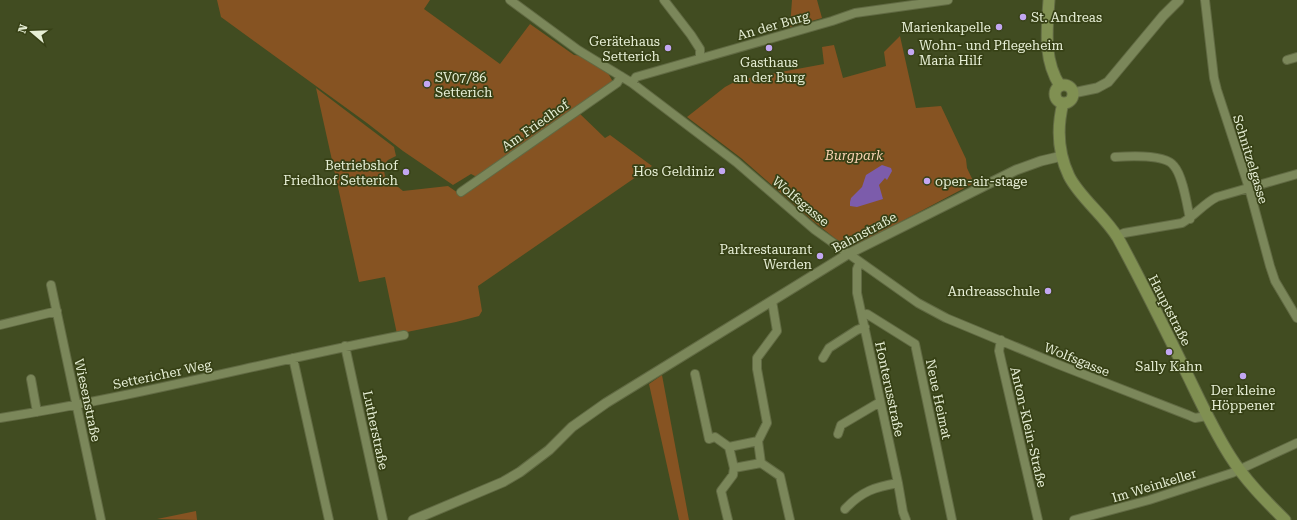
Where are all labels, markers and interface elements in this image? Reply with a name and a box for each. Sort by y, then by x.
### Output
street label: An der Burg [735,8,811,43]
place label: St. Andreas [1031,10,1102,25]
north arrow [12,12,52,52]
marker: St. Andreas [1018,12,1028,22]
place label: Marienkapelle [901,20,991,35]
text: N [15,22,31,35]
marker: Marienkapelle [994,22,1004,32]
place label: Gerätehaus Setterich [589,34,661,64]
place label: Wohn- und Pflegeheim Maria Hilf [919,38,1063,68]
marker: Gerätehaus Setterich [663,43,673,53]
marker: Gasthaus an der Burg [764,43,774,53]
marker: Wohn- und Pflegeheim Maria Hilf [906,47,916,57]
place label: Gasthaus an der Burg [733,55,806,85]
place label: SV07/86 Setterich [435,70,493,100]
marker: SV07/86 Setterich [422,79,432,89]
street label: Am Friedhof [499,96,572,154]
street label: Schnitzelgasse [1230,113,1271,205]
park label: Burgpark [824,148,884,163]
place label: Betriebshof Friedhof Setterich [283,158,399,188]
place label: Hos Geldiniz [633,164,714,179]
marker: Hos Geldiniz [717,166,727,176]
marker: Betriebshof Friedhof Setterich [401,167,411,177]
street label: Wolfsgasse [769,173,832,229]
place label: open-air-stage [935,174,1027,189]
marker: open-air-stage [922,176,932,186]
street label: Bahnstraße [829,209,899,256]
place label: Parkrestaurant Werden [719,242,813,272]
marker: Parkrestaurant Werden [815,251,825,261]
street label: Hauptstraße [1145,272,1194,348]
place label: Andreasschule [948,284,1040,299]
marker: Andreasschule [1043,286,1053,296]
street label: Honterusstraße [872,340,907,438]
street label: Wolfsgasse [1042,340,1112,379]
marker: Sally Kahn [1164,347,1174,357]
street label: Wiesenstraße [71,357,104,443]
street label: Settericher Weg [111,357,213,392]
street label: Neue Heimat [923,358,954,441]
place label: Sally Kahn [1135,359,1203,374]
street label: Anton-Klein-Straße [1007,365,1050,489]
marker: Der kleine Höppener [1238,371,1248,381]
place label: Der kleine Höppener [1211,383,1276,413]
street label: Lutherstraße [360,389,391,471]
street label: Im Weinkeller [1110,465,1199,505]

